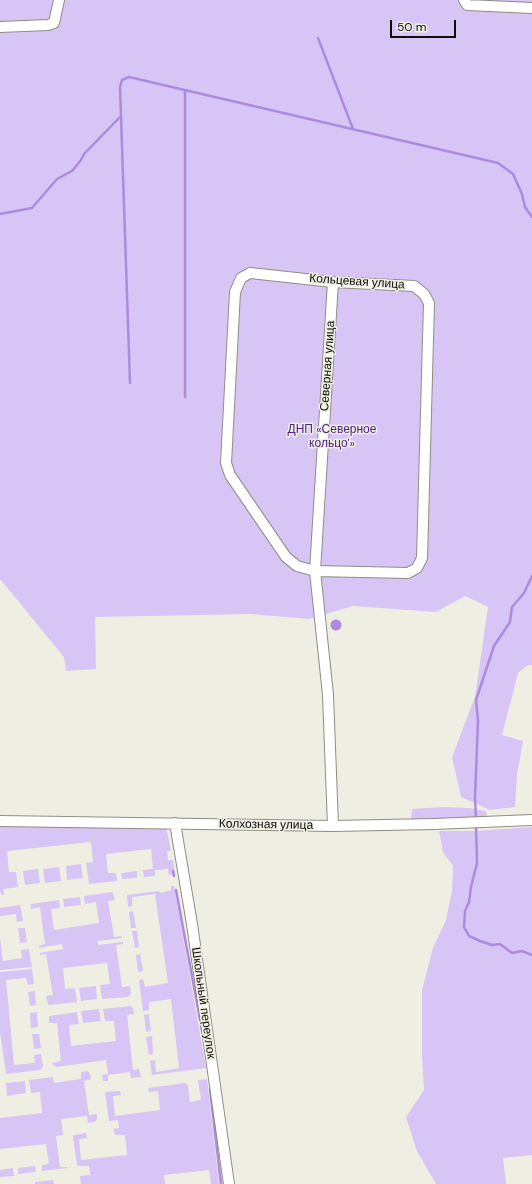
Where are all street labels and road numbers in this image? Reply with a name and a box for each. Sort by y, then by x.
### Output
street label: Кольцевая улица [309,271,405,293]
street label: Северная улица [318,320,338,412]
street label: Колхозная улица [219,817,313,833]
street label: Школьный переулок [188,946,218,1060]

